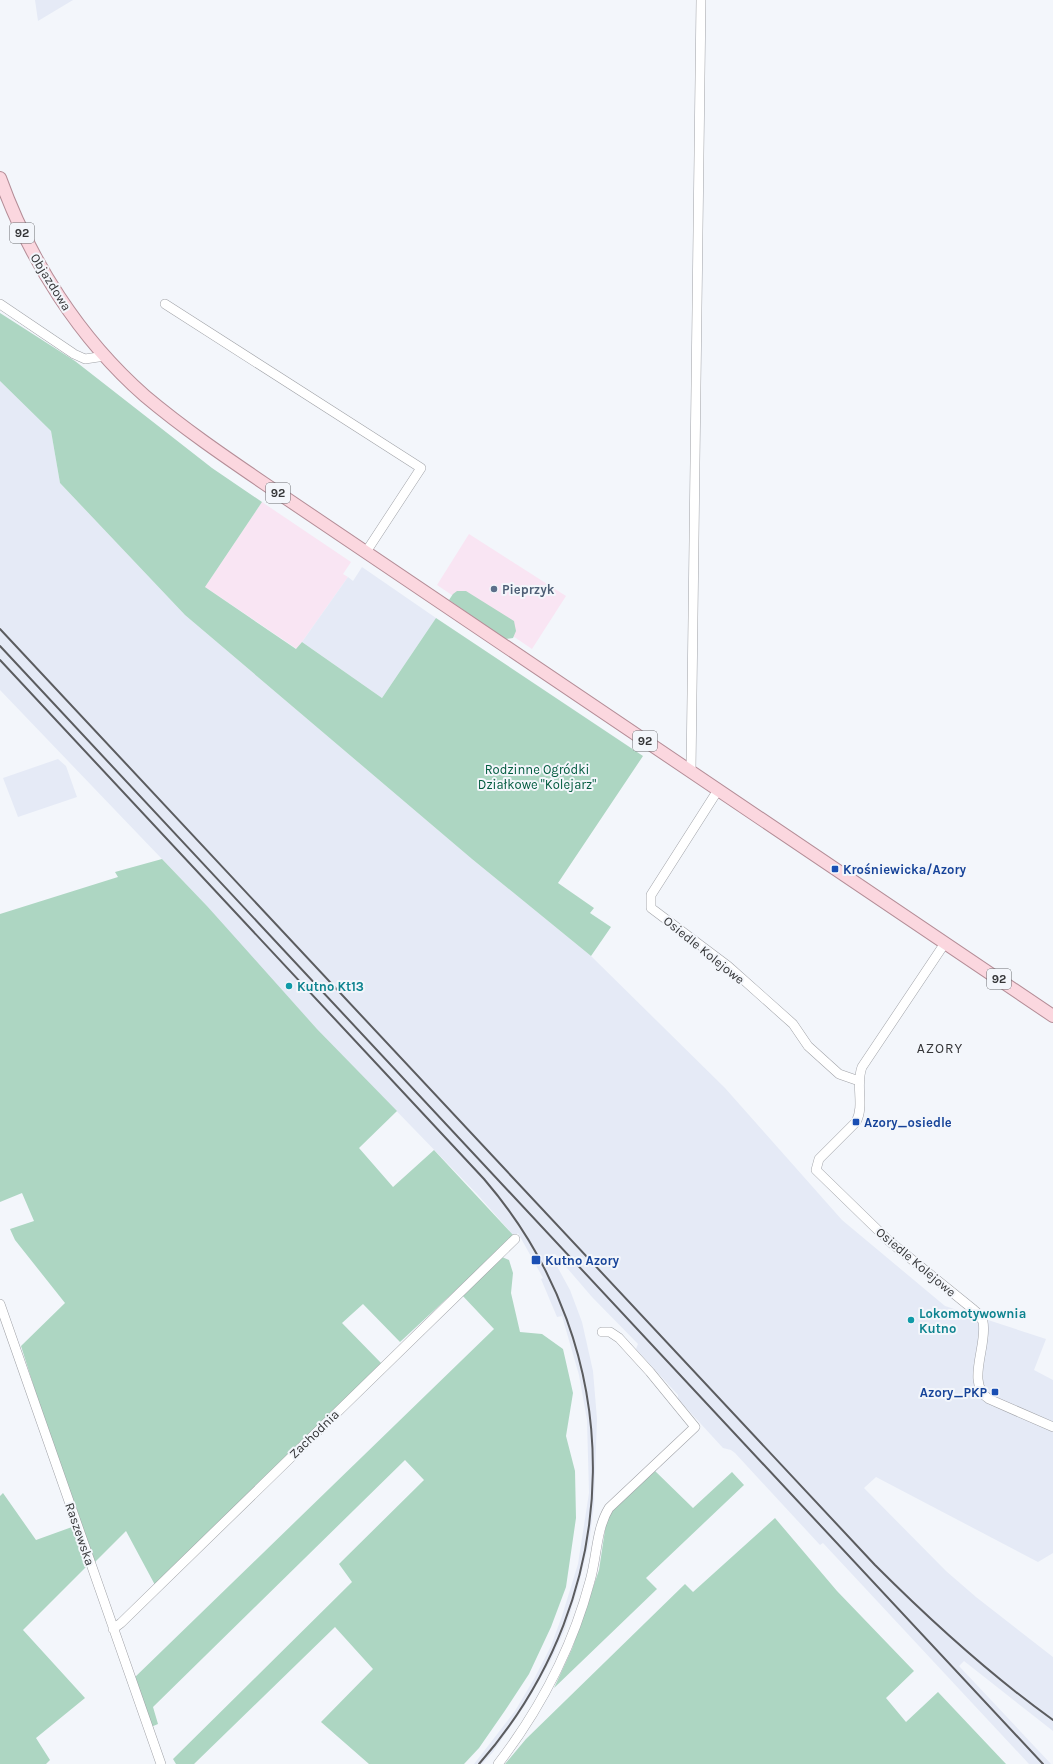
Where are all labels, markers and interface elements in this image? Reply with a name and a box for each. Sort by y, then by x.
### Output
road number: 92 [10,223,34,243]
street label: Objazdowa [27,251,75,313]
road number: 92 [266,483,290,503]
place label: Pieprzyk [502,582,555,597]
marker: Pieprzyk [489,584,499,594]
road number: 92 [633,731,657,751]
park label: Rodzinne Ogródki Działkowe "Kolejarz" [478,762,596,792]
place label: Krośniewicka/Azory [843,862,967,877]
marker: Krośniewicka/Azory [830,864,840,874]
street label: Osiedle Kolejowe [661,913,748,987]
road number: 92 [987,969,1011,989]
place label: Kutno Kt13 [297,979,364,994]
marker: Kutno Kt13 [284,981,294,991]
district label: AZORY [917,1040,963,1057]
place label: Azory_osiedle [864,1115,952,1130]
marker: Azory_osiedle [851,1117,861,1127]
street label: Osiedle Kolejowe [873,1224,959,1300]
place label: Kutno Azory [545,1253,620,1268]
marker: Kutno Azory [530,1254,542,1266]
place label: Lokomotywownia Kutno [919,1306,1026,1336]
marker: Lokomotywownia Kutno [906,1315,916,1325]
place label: Azory_PKP [920,1385,987,1400]
marker: Azory_PKP [990,1387,1000,1397]
street label: Zachodnia [286,1407,342,1461]
street label: Raszewska [62,1501,98,1567]

